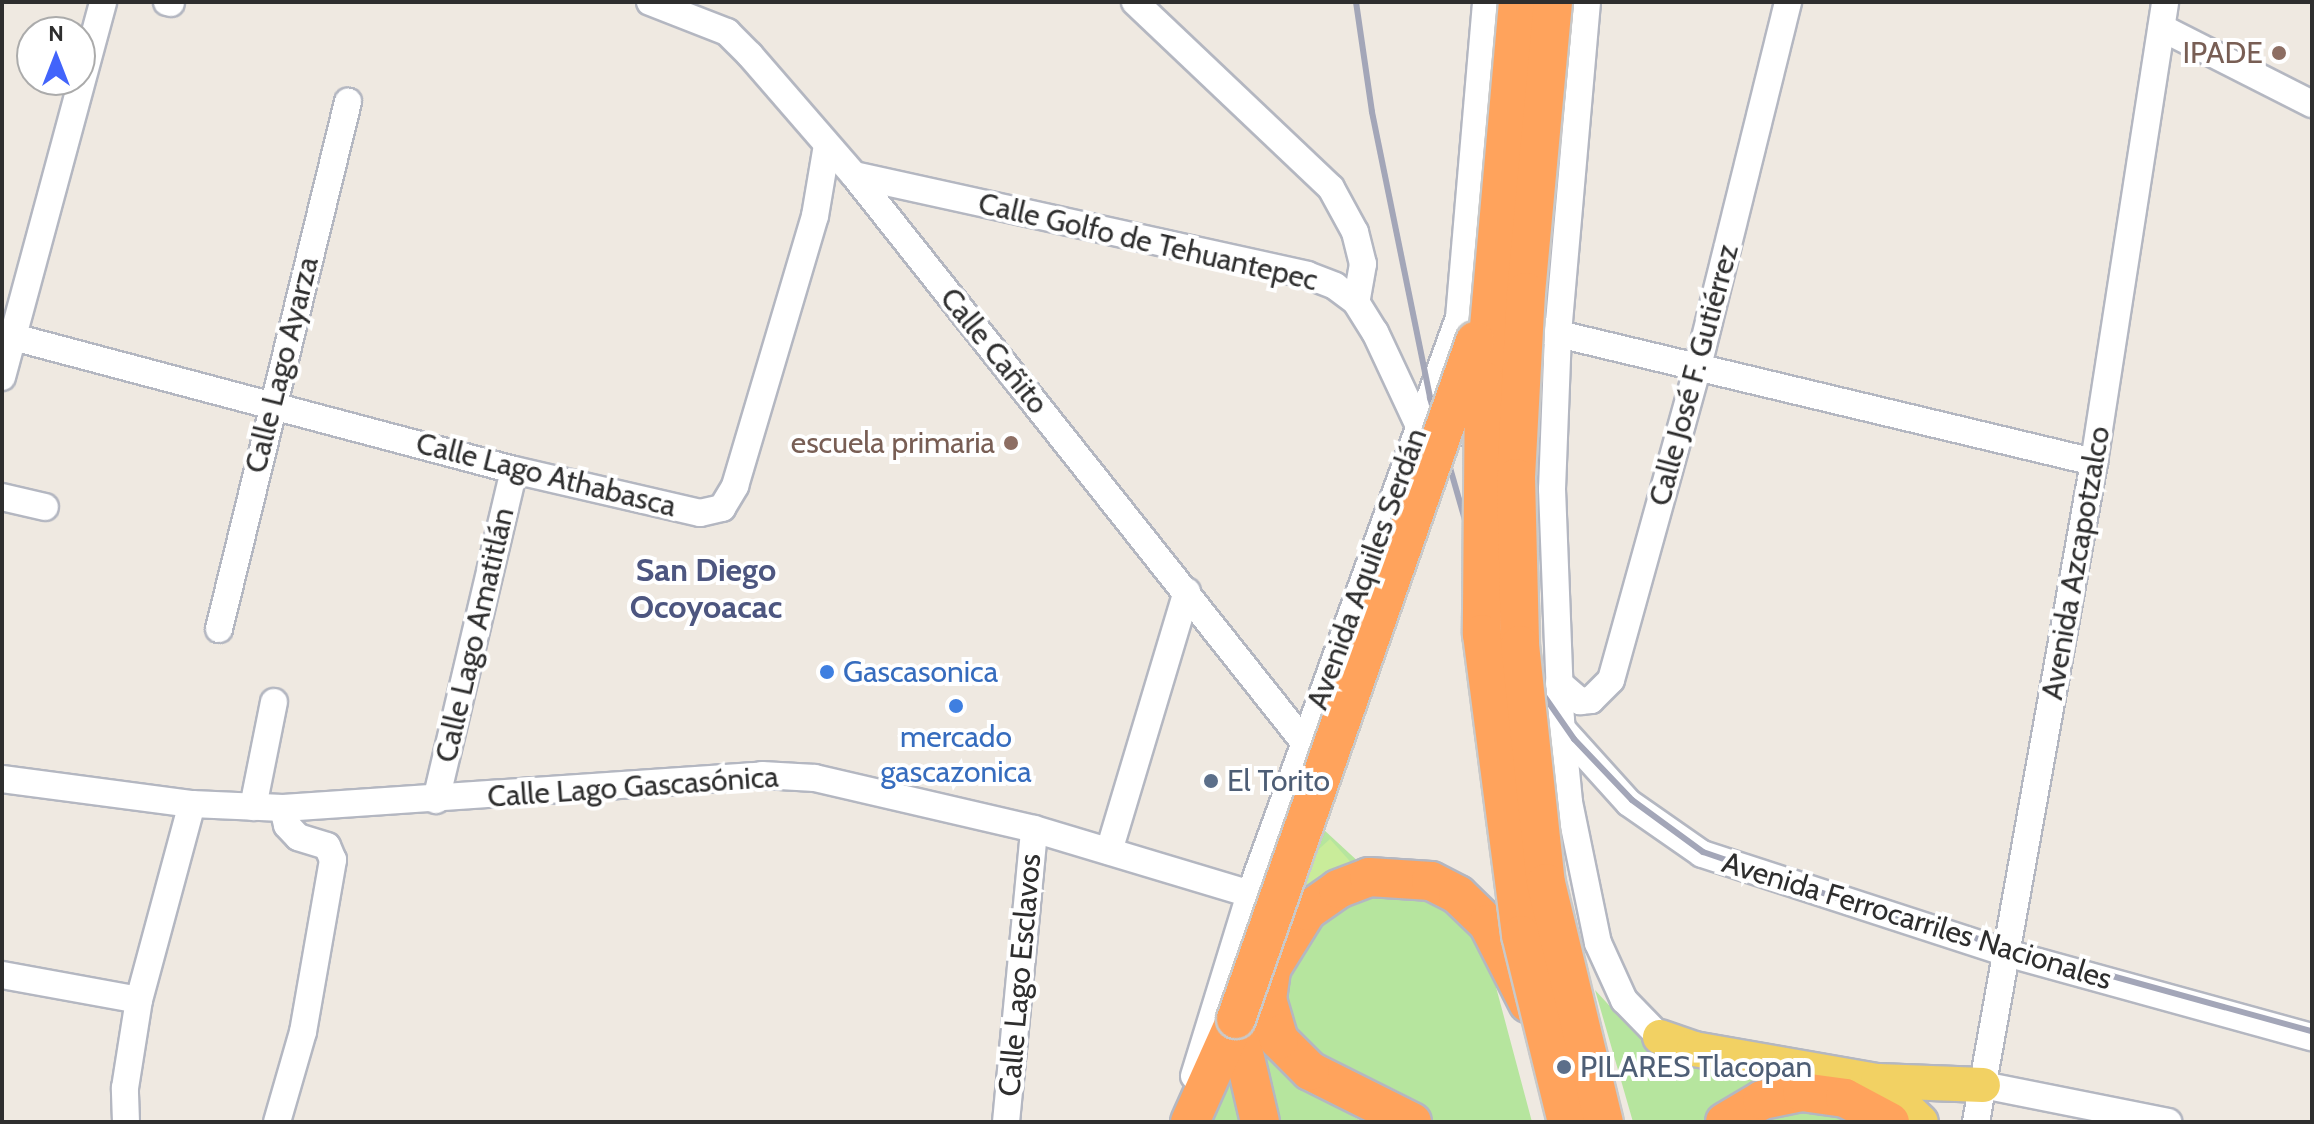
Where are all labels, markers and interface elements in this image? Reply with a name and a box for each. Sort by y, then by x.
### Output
north arrow [16,16,96,96]
text: N [48,20,64,47]
place label: IPADE [2182,35,2263,71]
marker: IPADE [2270,44,2288,62]
street label: Calle Golfo de Tehuantepec [975,185,1321,299]
street label: Calle José F. Gutiérrez [1642,240,1746,510]
street label: Calle Lago Ayarza [238,253,326,477]
street label: Calle Cañito [932,281,1056,421]
street label: Avenida Azcapotzalco [2034,423,2118,703]
street label: Avenida Aquiles Serdán [1299,424,1435,714]
street label: Calle Lago Athabasca [412,425,680,525]
place label: escuela primaria [791,425,995,461]
marker: escuela primaria [1002,434,1020,452]
street label: Calle Lago Amatitlán [428,504,522,766]
district label: San Diego Ocoyoacac [630,552,782,627]
place label: Gascasonica [843,654,998,690]
marker: Gascasonica [818,663,836,681]
marker: mercado gascazonica [947,697,965,715]
place label: mercado gascazonica [880,719,1032,790]
street label: Calle Lago Gascasónica [486,759,780,815]
place label: El Torito [1227,763,1330,799]
marker: El Torito [1202,772,1220,790]
street label: Avenida Ferrocarriles Nacionales [1718,845,2116,997]
street label: Calle Lago Esclavos [991,852,1049,1098]
place label: PILARES Tlacopan [1580,1049,1812,1085]
marker: PILARES Tlacopan [1555,1058,1573,1076]

